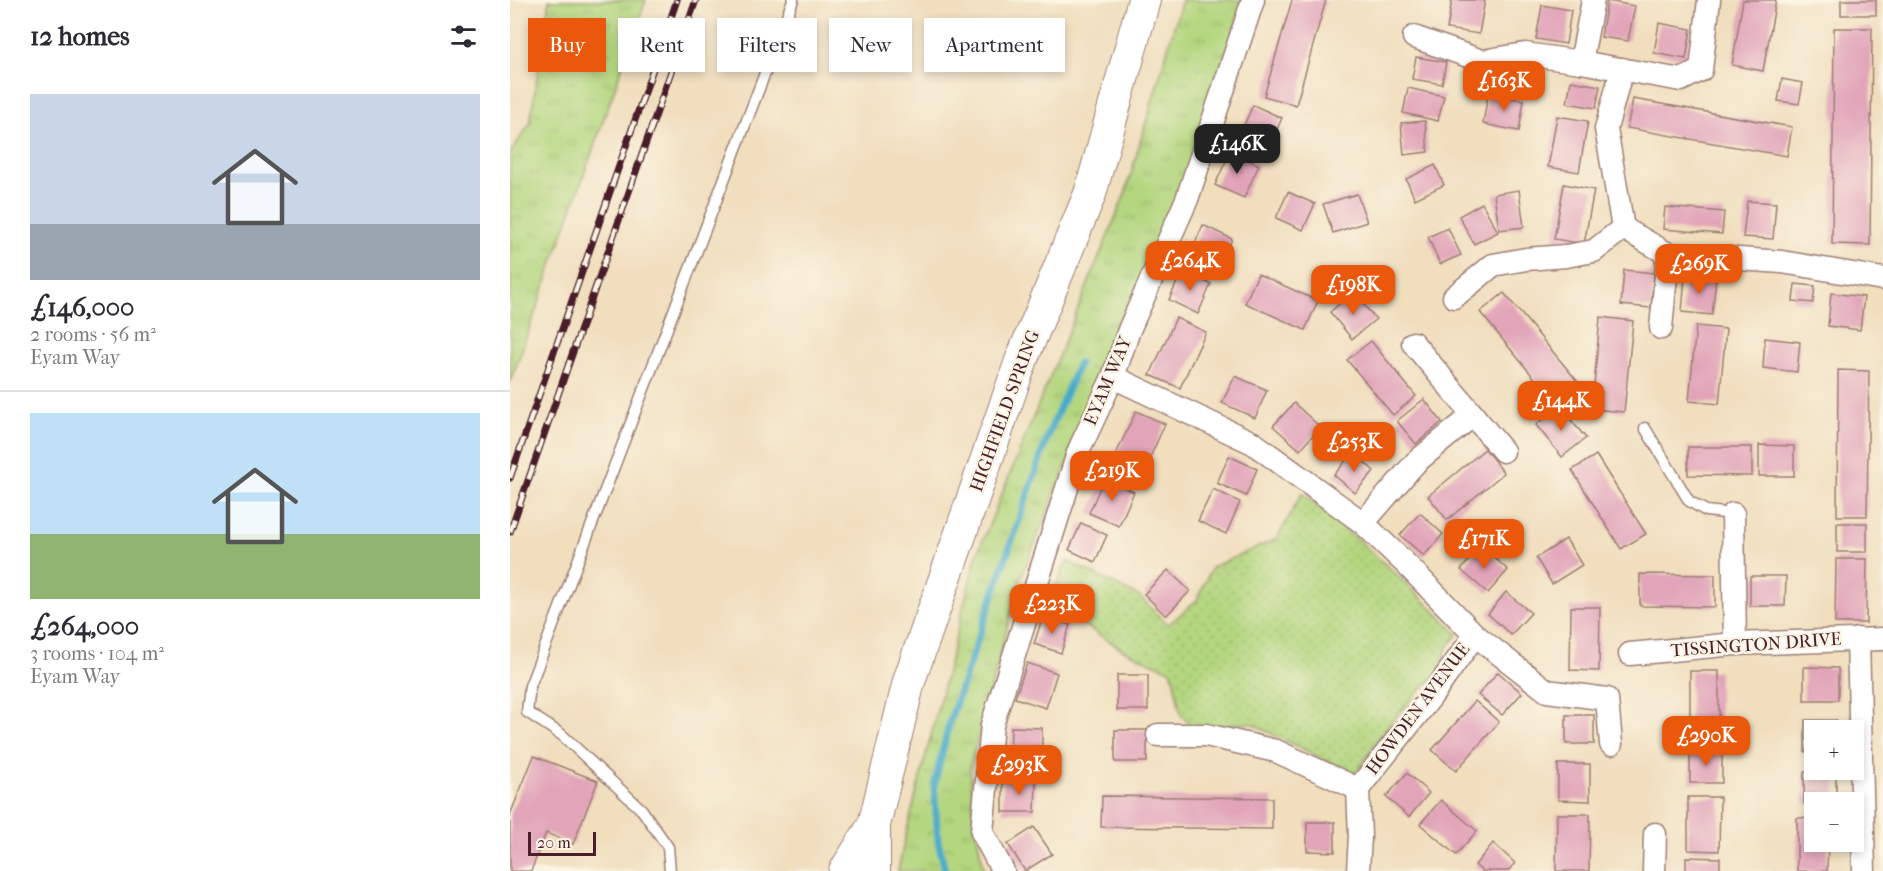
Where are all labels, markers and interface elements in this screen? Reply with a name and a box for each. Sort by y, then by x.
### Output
chip: Buy [528,18,606,72]
chip: Rent [618,18,705,72]
chip: Filters [717,18,817,72]
chip: New [829,18,912,72]
chip: Apartment [924,18,1065,72]
icon: filters [447,20,480,53]
text: 12 homes [30,21,130,52]
pin: £163K [1462,61,1546,112]
text: £163K [1477,69,1531,92]
pin: £146K [1195,124,1279,175]
text: £146K [1208,132,1266,155]
icon: home [201,133,309,241]
pin: £264K [1148,241,1232,292]
pin: £269K [1657,244,1741,295]
text: £264K [1160,249,1220,272]
text: £269K [1669,252,1729,275]
pin: £198K [1311,265,1395,316]
text: £198K [1325,273,1381,296]
text: £146,000 [30,292,134,323]
text: 2 rooms · 56 m² [30,323,156,346]
street label: HIGHFIELD SPRING [966,327,1044,495]
street label: EYAM WAY [1080,333,1136,429]
text: Eyam Way [30,346,120,369]
pin: £144K [1519,381,1603,432]
text: £144K [1532,389,1590,412]
pin: £253K [1312,422,1396,473]
text: £253K [1326,430,1382,453]
pin: £219K [1070,451,1154,502]
icon: home [201,452,309,560]
text: £219K [1084,459,1140,482]
pin: £171K [1442,519,1526,570]
text: £171K [1458,527,1510,550]
pin: £223K [1010,584,1094,635]
text: £223K [1024,592,1080,615]
text: £264,000 [30,611,139,642]
street label: TISSINGTON DRIVE [1670,629,1842,661]
street label: HOWDEN AVENUE [1362,639,1474,779]
text: 3 rooms · 104 m² [30,642,164,665]
text: Eyam Way [30,665,120,688]
pin: £290K [1664,716,1748,767]
map controls [1804,720,1864,852]
button: + [1804,720,1864,780]
text: £290K [1676,724,1736,747]
pin: £293K [977,745,1061,796]
text: £293K [991,753,1047,776]
button: − [1804,792,1864,852]
scale bar [528,829,596,856]
text: 20 m [537,833,571,852]

